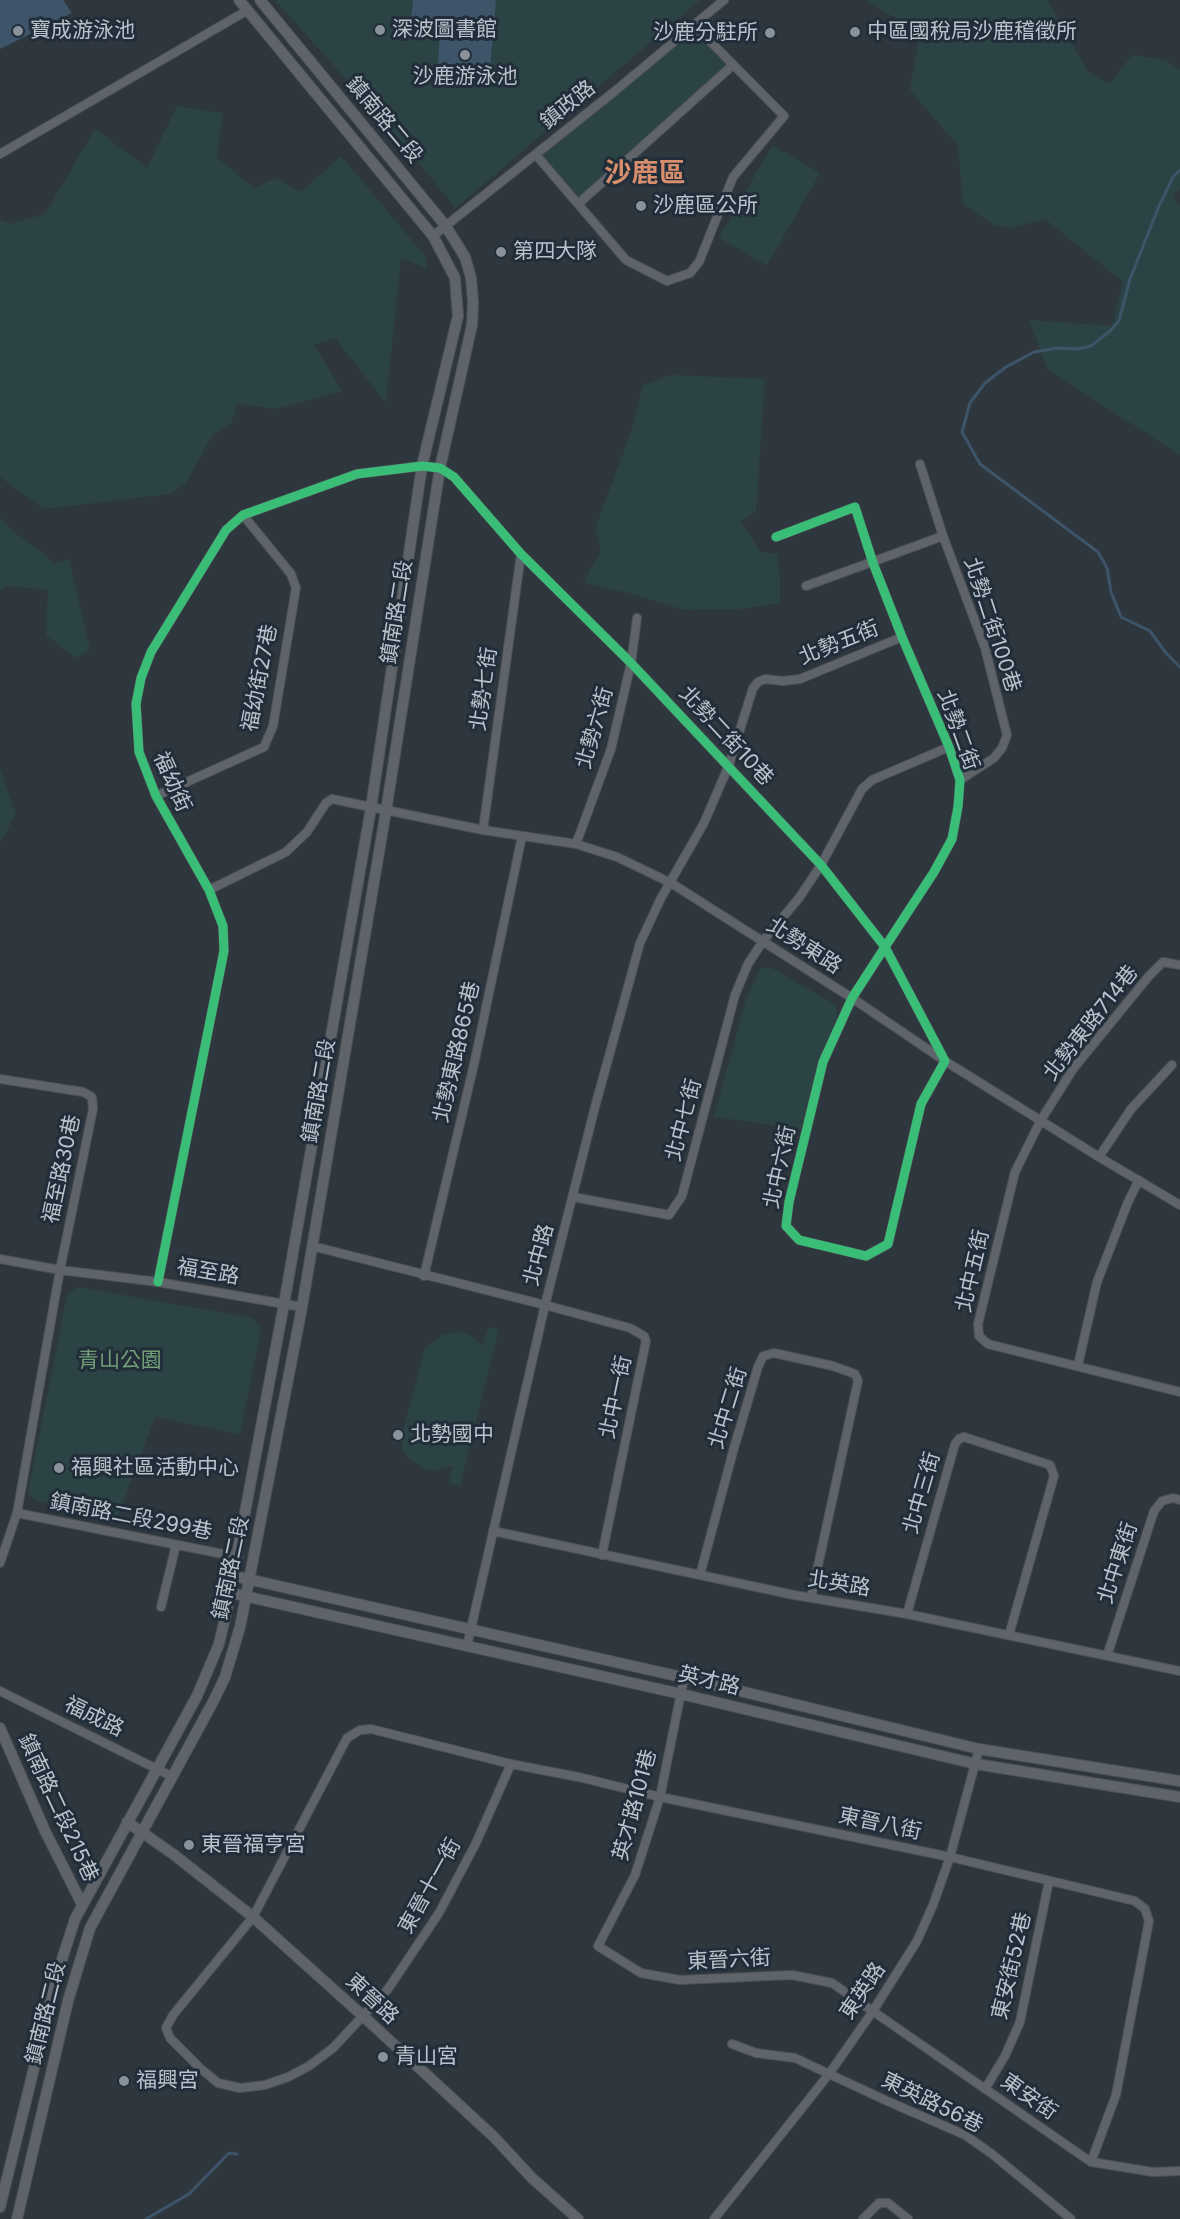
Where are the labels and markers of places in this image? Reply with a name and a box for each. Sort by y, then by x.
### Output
place label: 深波圖書館 [392,17,497,43]
place label: 寶成游泳池 [30,18,135,44]
place label: 中區國稅局沙鹿稽徵所 [867,19,1077,45]
place label: 沙鹿分駐所 [653,20,758,46]
marker: 深波圖書館 [373,23,387,37]
marker: 寶成游泳池 [11,24,25,38]
marker: 中區國稅局沙鹿稽徵所 [848,25,862,39]
marker: 沙鹿分駐所 [763,26,777,40]
marker: 沙鹿游泳池 [458,48,472,62]
place label: 沙鹿游泳池 [413,64,517,90]
place label: 沙鹿區公所 [653,193,758,219]
marker: 沙鹿區公所 [634,199,648,213]
place label: 第四大隊 [513,239,597,265]
marker: 第四大隊 [494,245,508,259]
place label: 北勢國中 [410,1422,494,1448]
marker: 北勢國中 [391,1428,405,1442]
place label: 福興社區活動中心 [71,1455,239,1481]
marker: 福興社區活動中心 [52,1461,66,1475]
place label: 東晉福亨宮 [201,1832,306,1858]
marker: 東晉福亨宮 [182,1838,196,1852]
place label: 青山宮 [395,2044,458,2070]
marker: 青山宮 [376,2050,390,2064]
place label: 福興宮 [136,2068,199,2094]
marker: 福興宮 [117,2074,131,2088]

